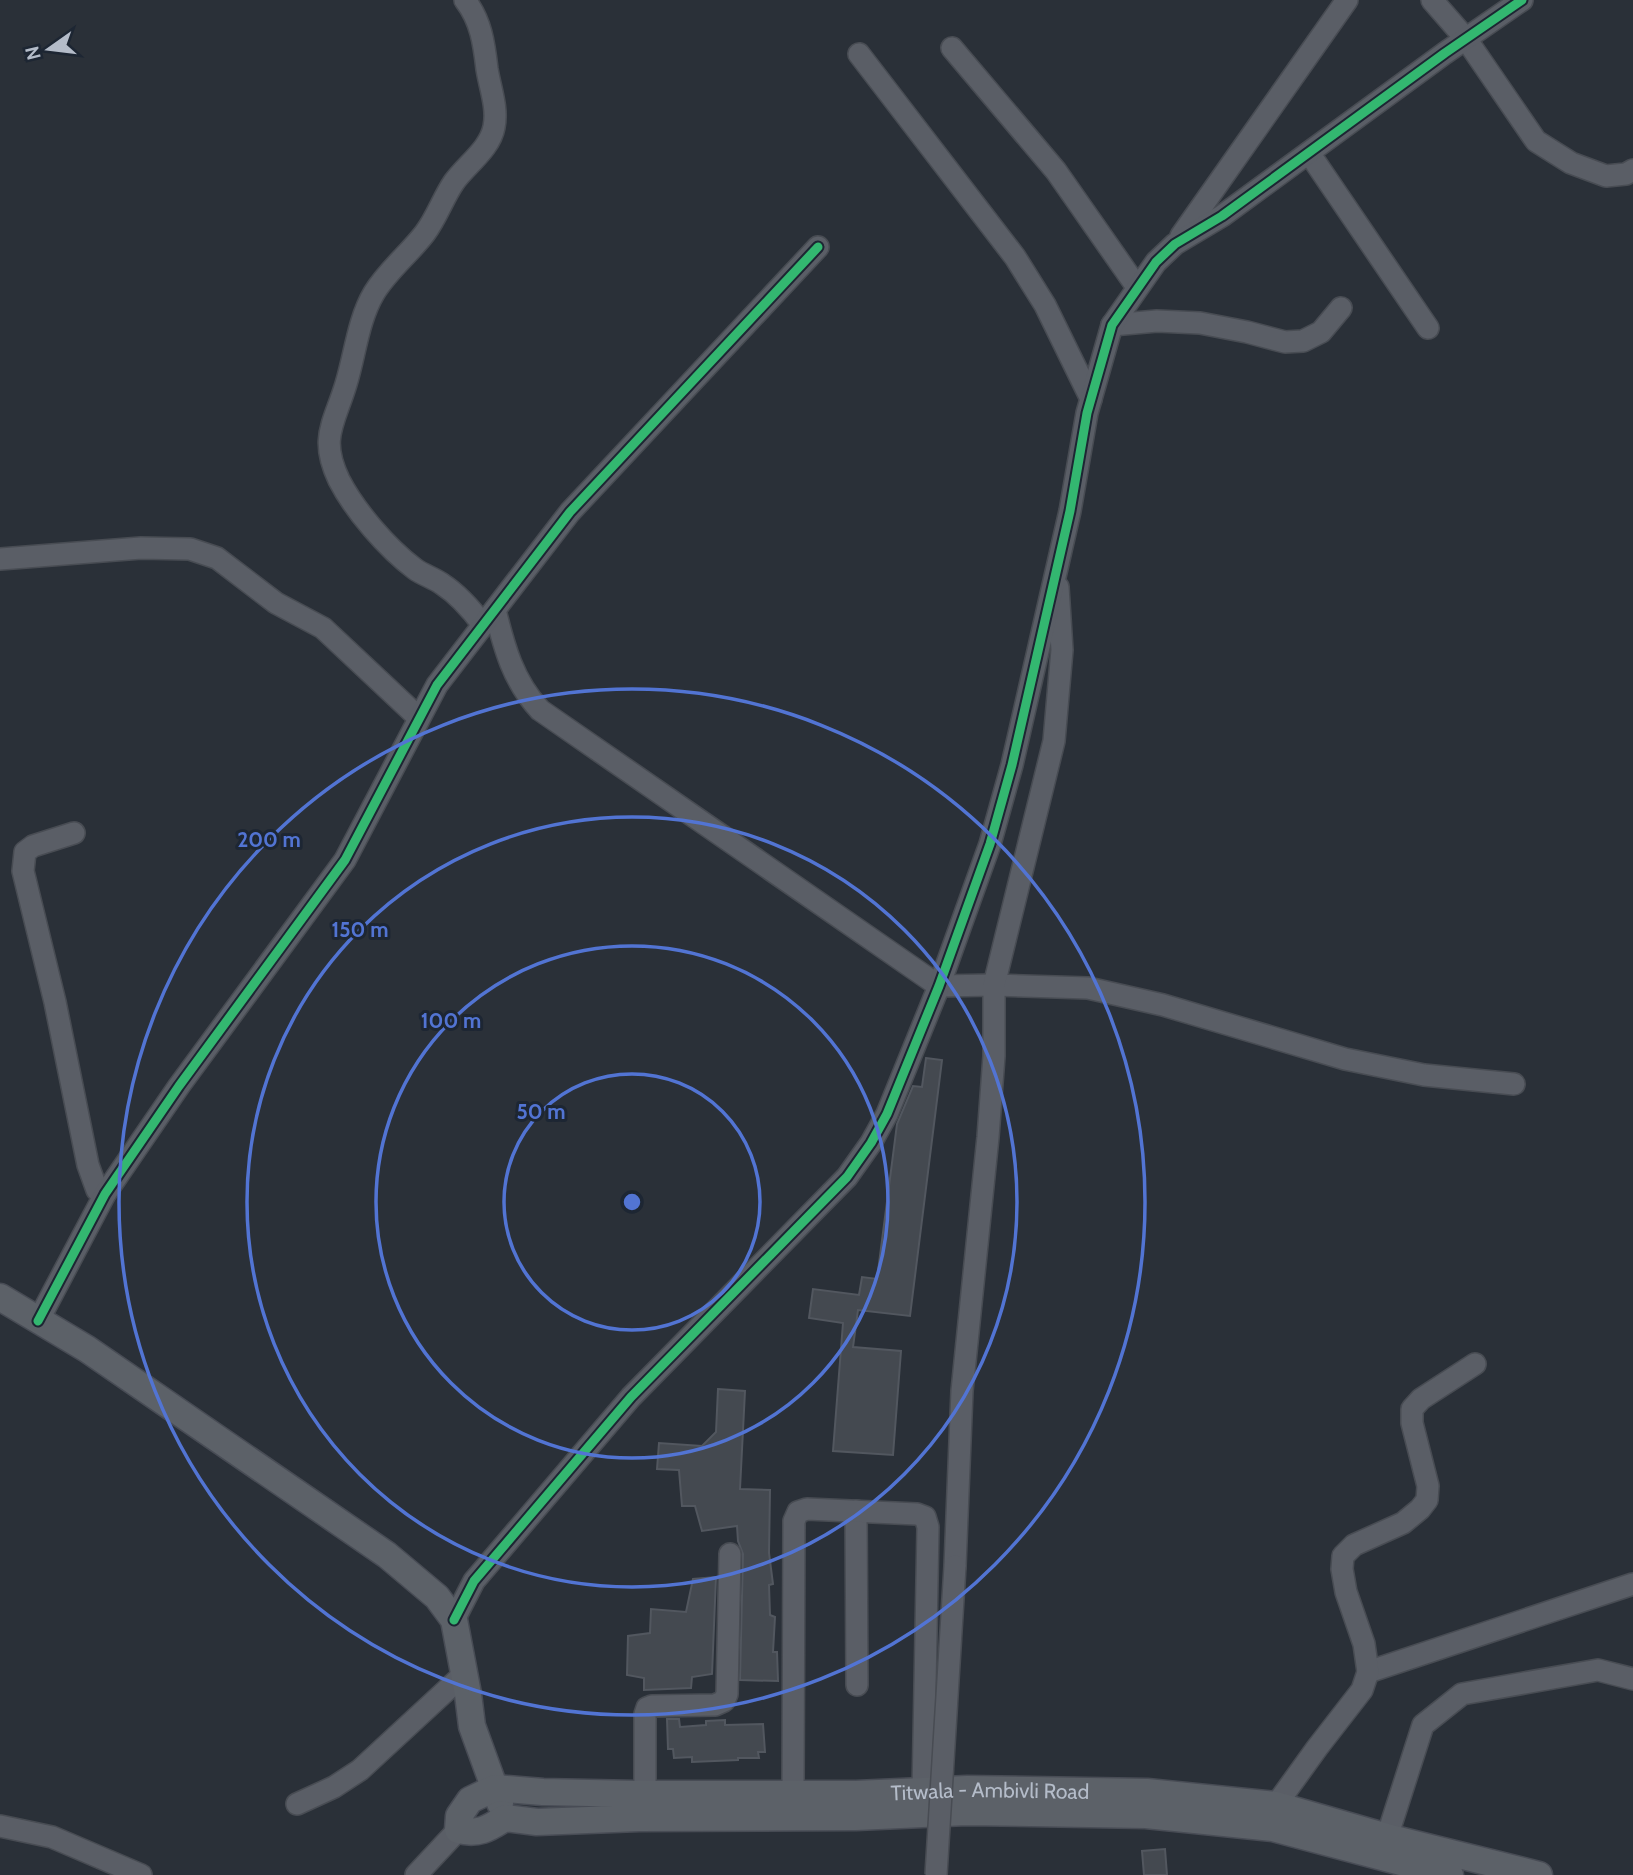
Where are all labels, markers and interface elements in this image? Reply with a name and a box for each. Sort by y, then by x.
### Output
north arrow [14,14,84,84]
text: N [20,44,46,62]
text: 200 m [237,827,301,852]
text: 150 m [332,917,388,942]
text: 100 m [421,1008,481,1033]
text: 50 m [516,1099,566,1124]
centre of rings [620,1190,644,1214]
street label: Titwala - Ambivli Road [890,1777,1089,1805]

